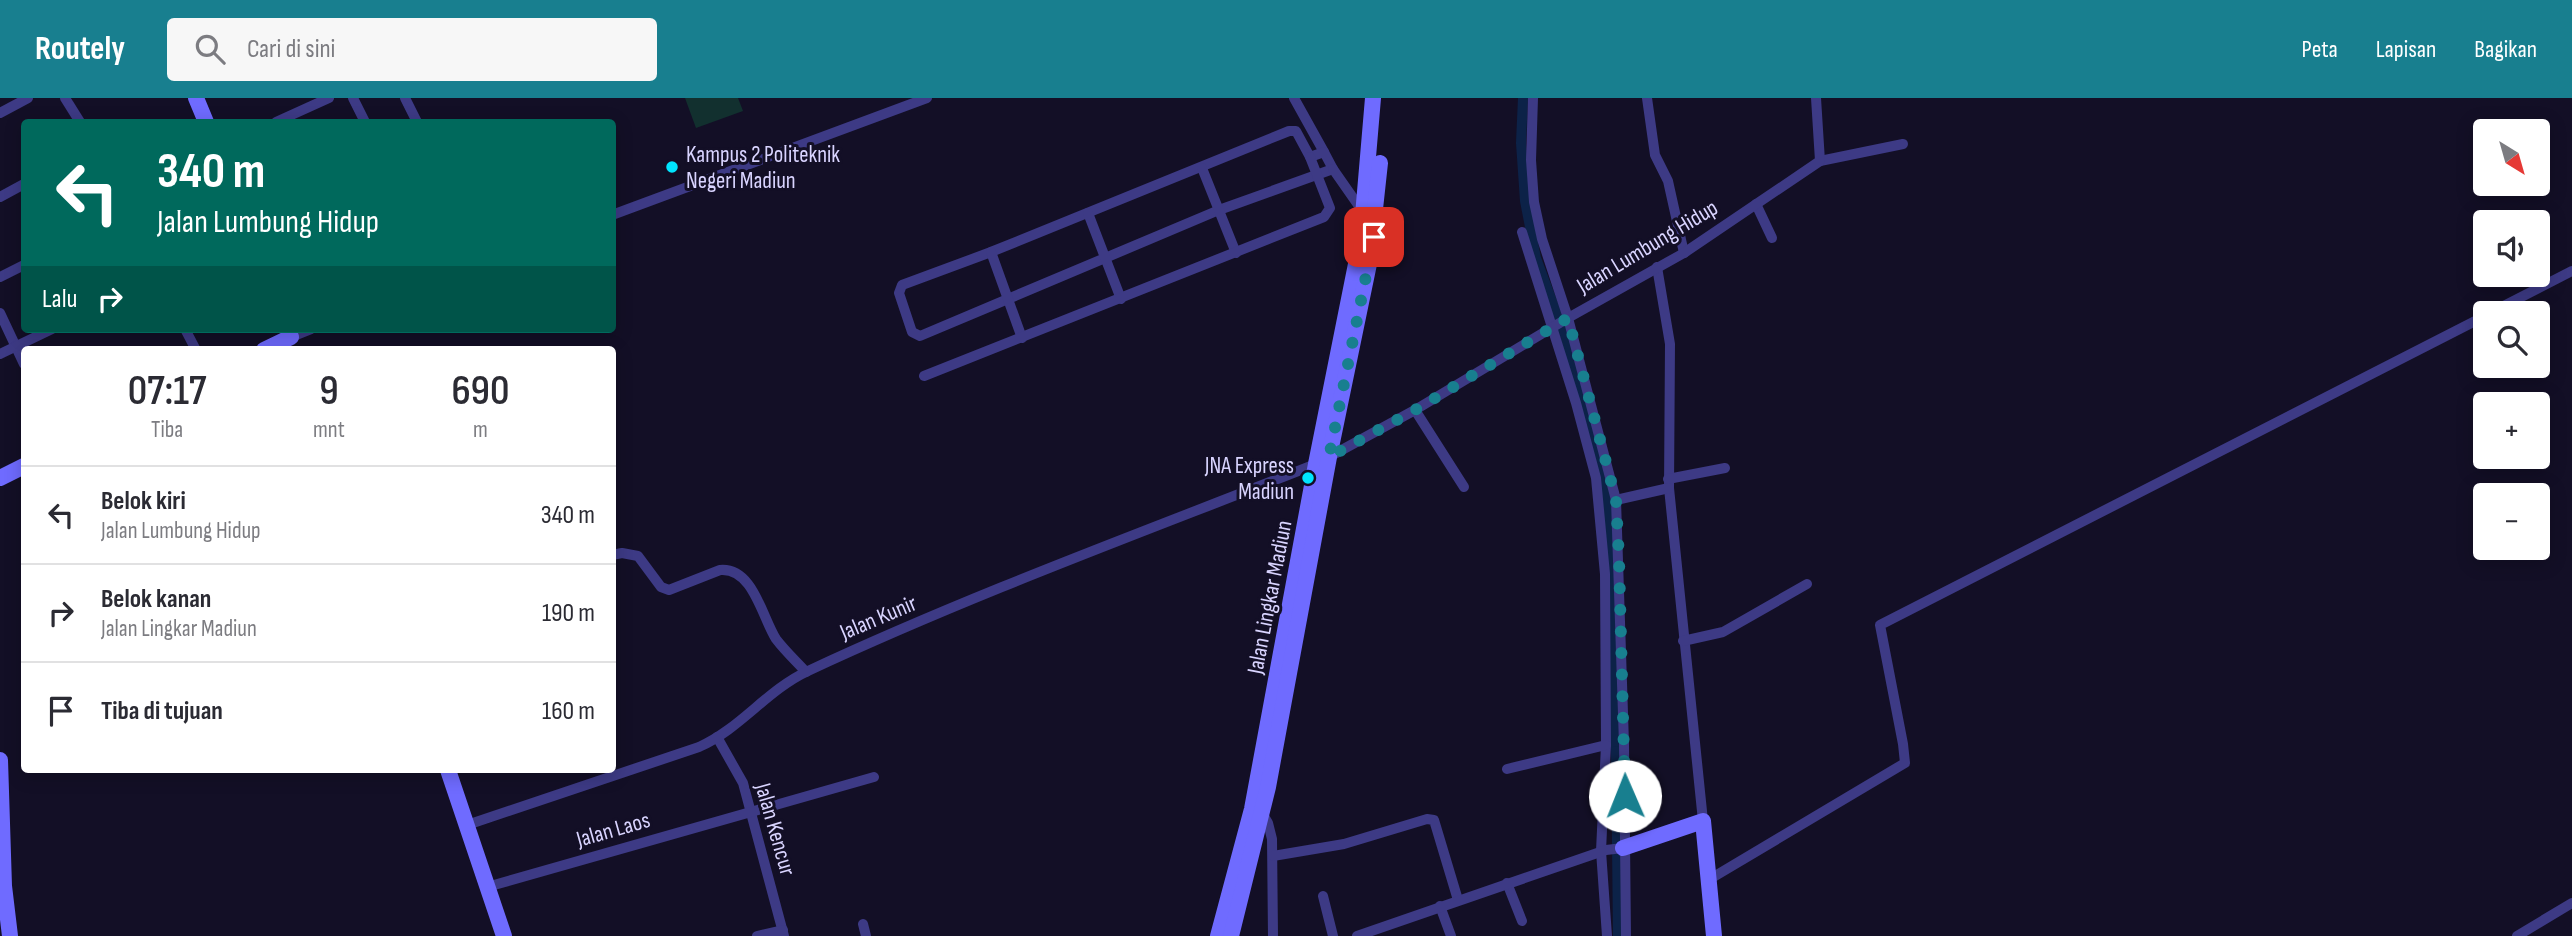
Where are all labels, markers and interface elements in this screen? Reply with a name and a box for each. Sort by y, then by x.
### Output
search box [167,18,657,81]
text: Routely [35,29,125,69]
icon: search [191,30,229,68]
text: Cari di sini [247,34,335,65]
text: Peta [2302,35,2338,64]
text: Lapisan [2376,35,2436,64]
text: Bagikan [2474,35,2537,64]
north arrow [2473,119,2550,196]
map controls [2473,119,2550,560]
place label: Kampus 2 Politeknik Negeri Madiun [686,141,840,195]
text: 340 m [157,143,265,202]
icon: left [42,147,133,238]
marker: Kampus 2 Politeknik Negeri Madiun [664,159,680,175]
street label: Jalan Lumbung Hidup [1571,194,1723,300]
text: Jalan Lumbung Hidup [157,203,379,242]
pin [1344,207,1404,267]
button: sound [2473,210,2550,287]
icon: arrive [1355,218,1393,256]
icon: right [91,280,129,318]
text: Lalu [42,284,77,315]
button: search [2473,301,2550,378]
text: 07:17 [128,366,206,417]
text: 9 [319,366,339,417]
text: 690 [452,366,509,417]
button: + [2473,392,2550,469]
text: Tiba [151,416,183,444]
text: mnt [313,416,345,444]
text: m [473,416,488,444]
place label: JNA Express Madiun [1204,452,1294,506]
marker: JNA Express Madiun [1300,470,1316,486]
button: − [2473,483,2550,560]
text: Belok kiri [101,486,186,517]
icon: left [42,496,80,534]
text: 340 m [541,500,595,531]
text: Jalan Lumbung Hidup [101,517,261,545]
street label: Jalan Lingkar Madiun [1241,518,1299,677]
text: Belok kanan [101,584,211,615]
street label: Jalan Kunir [835,589,921,647]
icon: right [42,594,80,632]
text: 190 m [542,598,595,629]
text: Jalan Lingkar Madiun [101,615,257,643]
icon: arrive [42,692,80,730]
text: Tiba di tujuan [101,696,223,727]
text: 160 m [542,696,595,727]
position arrow [1588,759,1662,833]
street label: Jalan Kencur [748,779,802,879]
street label: Jalan Laos [572,806,653,854]

